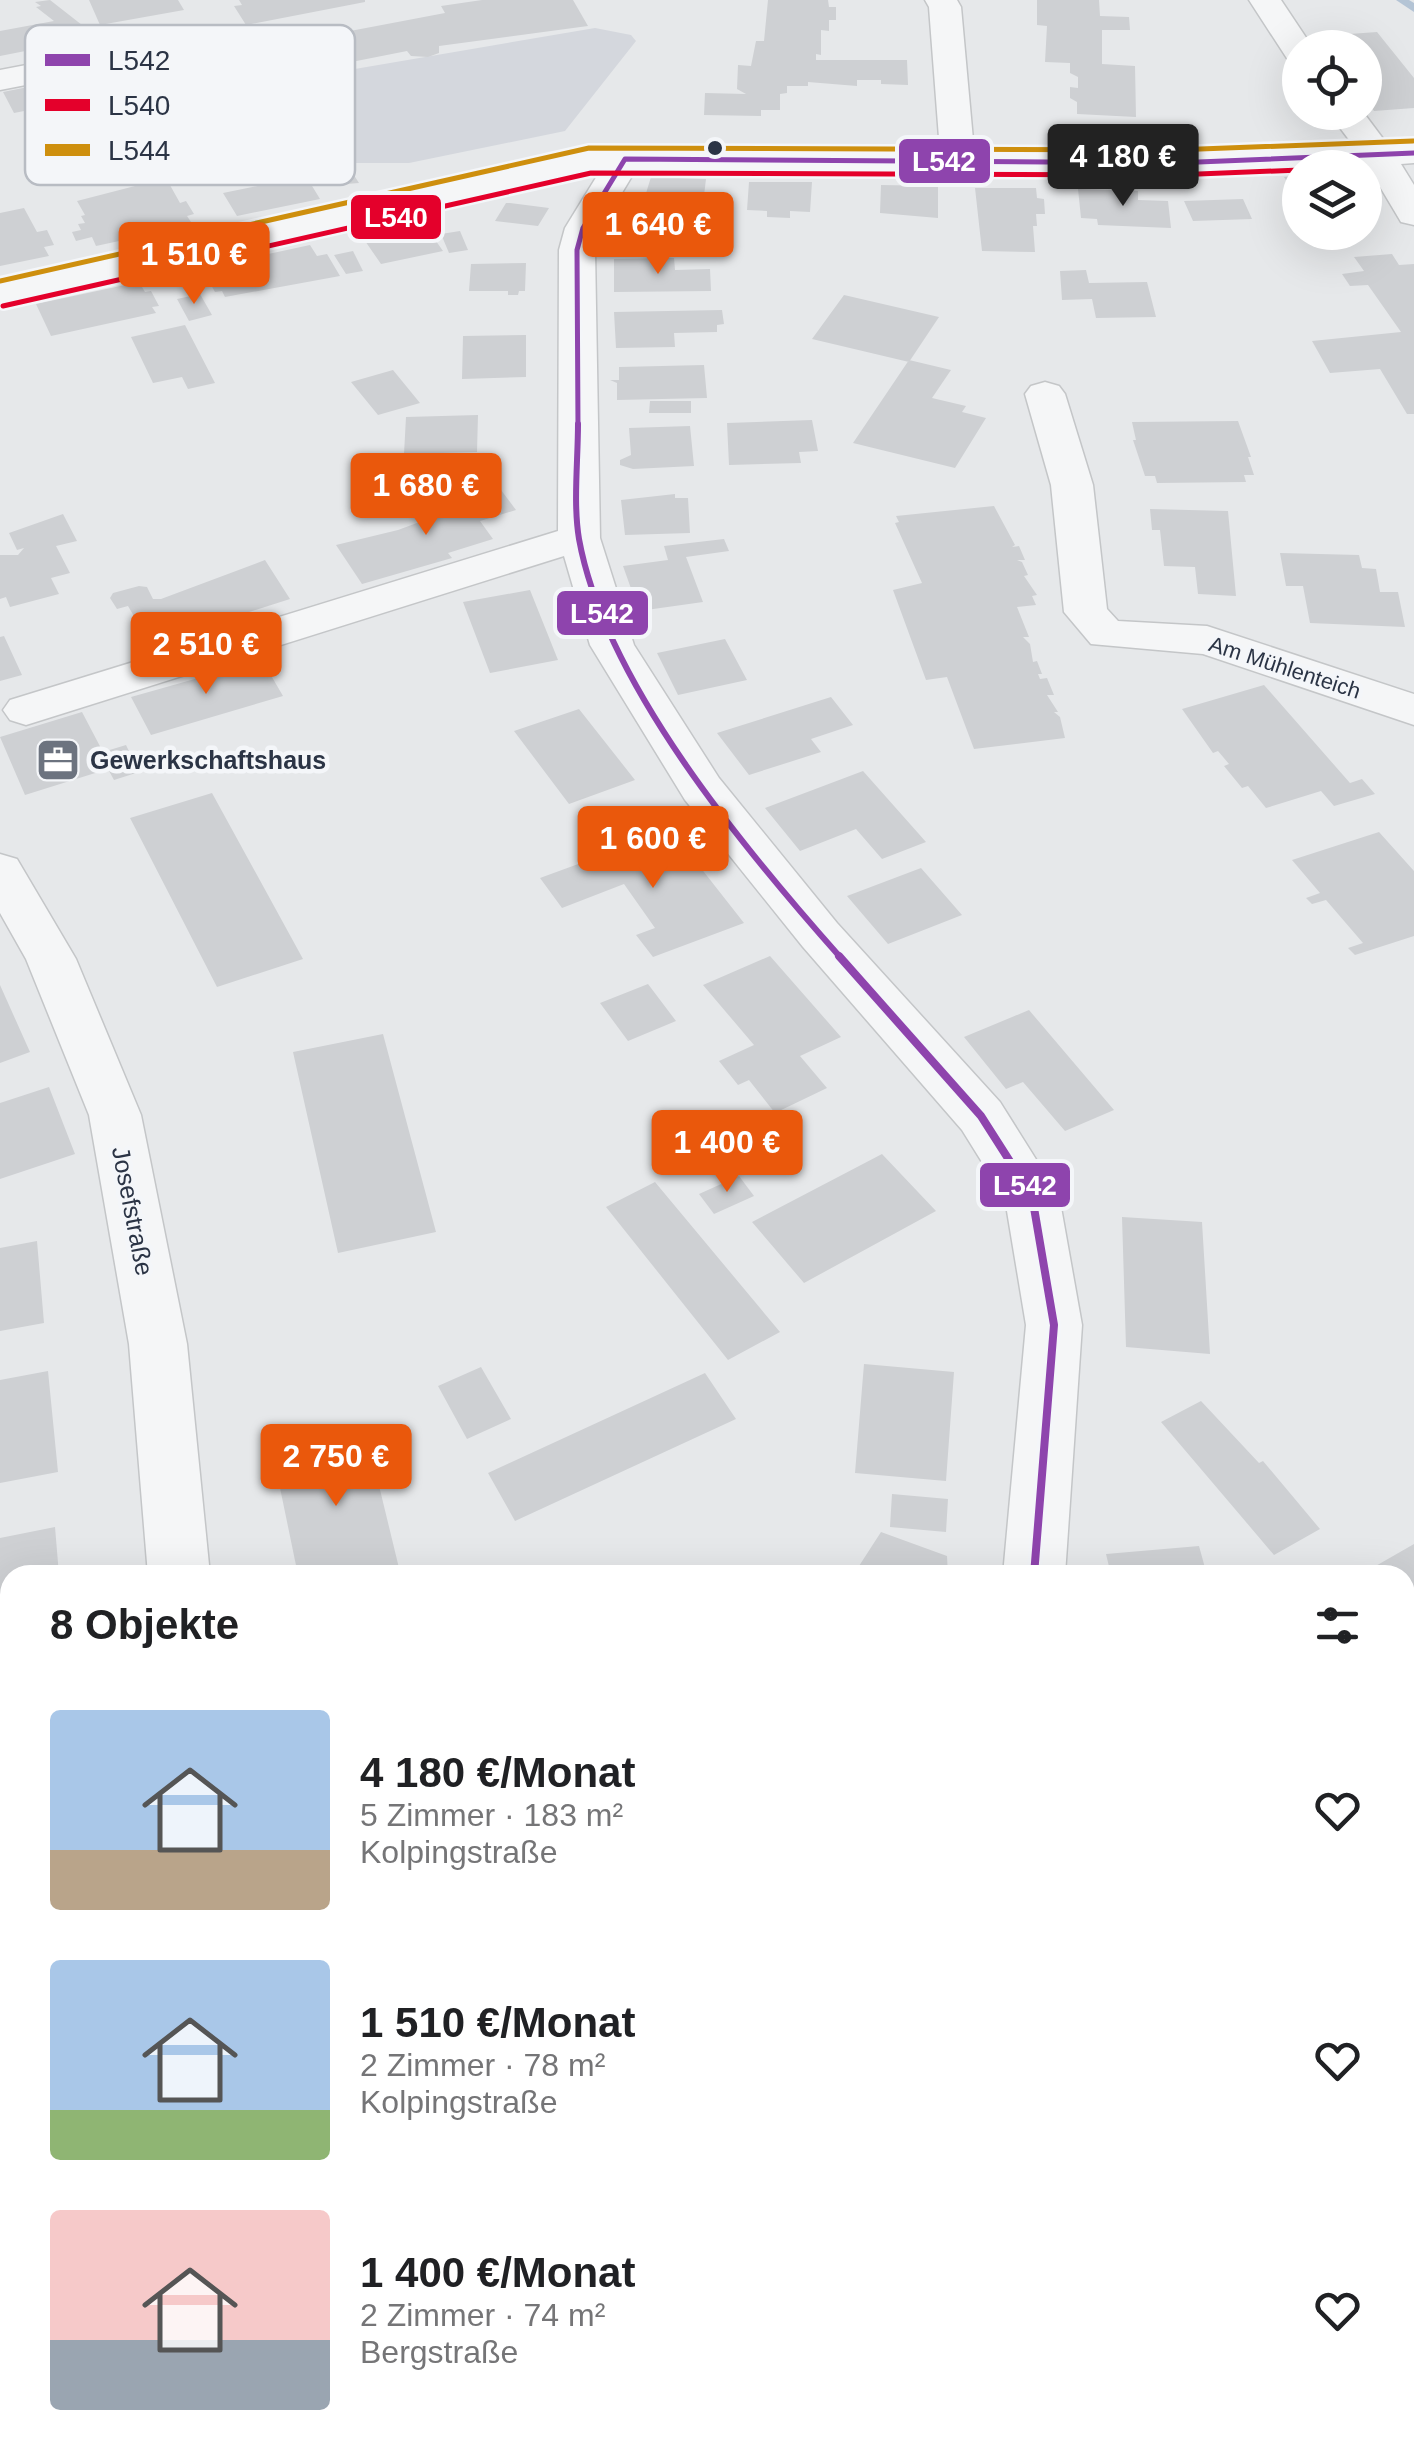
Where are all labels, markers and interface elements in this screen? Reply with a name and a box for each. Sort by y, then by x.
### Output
legend [25,25,355,185]
map controls [1282,30,1382,250]
button: locate [1282,30,1382,130]
text: L542 [108,45,170,76]
text: L540 [108,90,170,121]
pin: 4 180 € [1031,124,1215,209]
text: L544 [108,135,170,166]
line badge: L542 [897,137,992,185]
unlabelled marker [705,138,725,158]
text: 4 180 € [1070,138,1176,174]
text: L542 [912,146,976,177]
button: layers [1282,150,1382,250]
pin: 1 640 € [566,192,750,277]
line badge: L540 [349,193,443,241]
text: L540 [364,202,428,233]
text: 1 640 € [605,206,711,242]
pin: 1 510 € [102,222,286,307]
text: 1 510 € [141,236,247,272]
pin: 1 680 € [334,453,518,538]
text: 1 680 € [373,467,479,503]
line badge: L542 [555,589,650,637]
text: L542 [570,598,634,629]
pin: 2 510 € [114,612,298,697]
text: 2 510 € [153,626,259,662]
street label: Am Mühlenteich [1206,631,1364,704]
office icon: Gewerkschaftshaus [35,737,81,783]
place label: Gewerkschaftshaus [90,746,326,774]
pin: 1 600 € [561,806,745,891]
text: 1 600 € [600,820,706,856]
pin: 1 400 € [635,1110,819,1195]
text: 1 400 € [674,1124,780,1160]
street label: Josefstraße [107,1144,159,1278]
line badge: L542 [978,1161,1072,1209]
text: L542 [993,1170,1057,1201]
pin: 2 750 € [244,1424,428,1509]
text: 2 750 € [283,1438,389,1474]
icon: filters [1310,1598,1365,1653]
text: 8 Objekte [50,1601,239,1648]
text: 4 180 €/Monat [360,1749,635,1796]
icon: home [130,1750,250,1870]
icon: heart [1310,1783,1365,1838]
text: 5 Zimmer · 183 m² [360,1797,623,1833]
text: Kolpingstraße [360,1834,557,1870]
text: 1 510 €/Monat [360,1999,635,2046]
icon: home [130,2000,250,2120]
icon: heart [1310,2033,1365,2088]
text: 2 Zimmer · 78 m² [360,2047,605,2083]
text: Kolpingstraße [360,2084,557,2120]
text: 1 400 €/Monat [360,2249,635,2296]
icon: home [130,2250,250,2370]
icon: heart [1310,2283,1365,2338]
text: 2 Zimmer · 74 m² [360,2297,605,2333]
text: Bergstraße [360,2334,518,2370]

